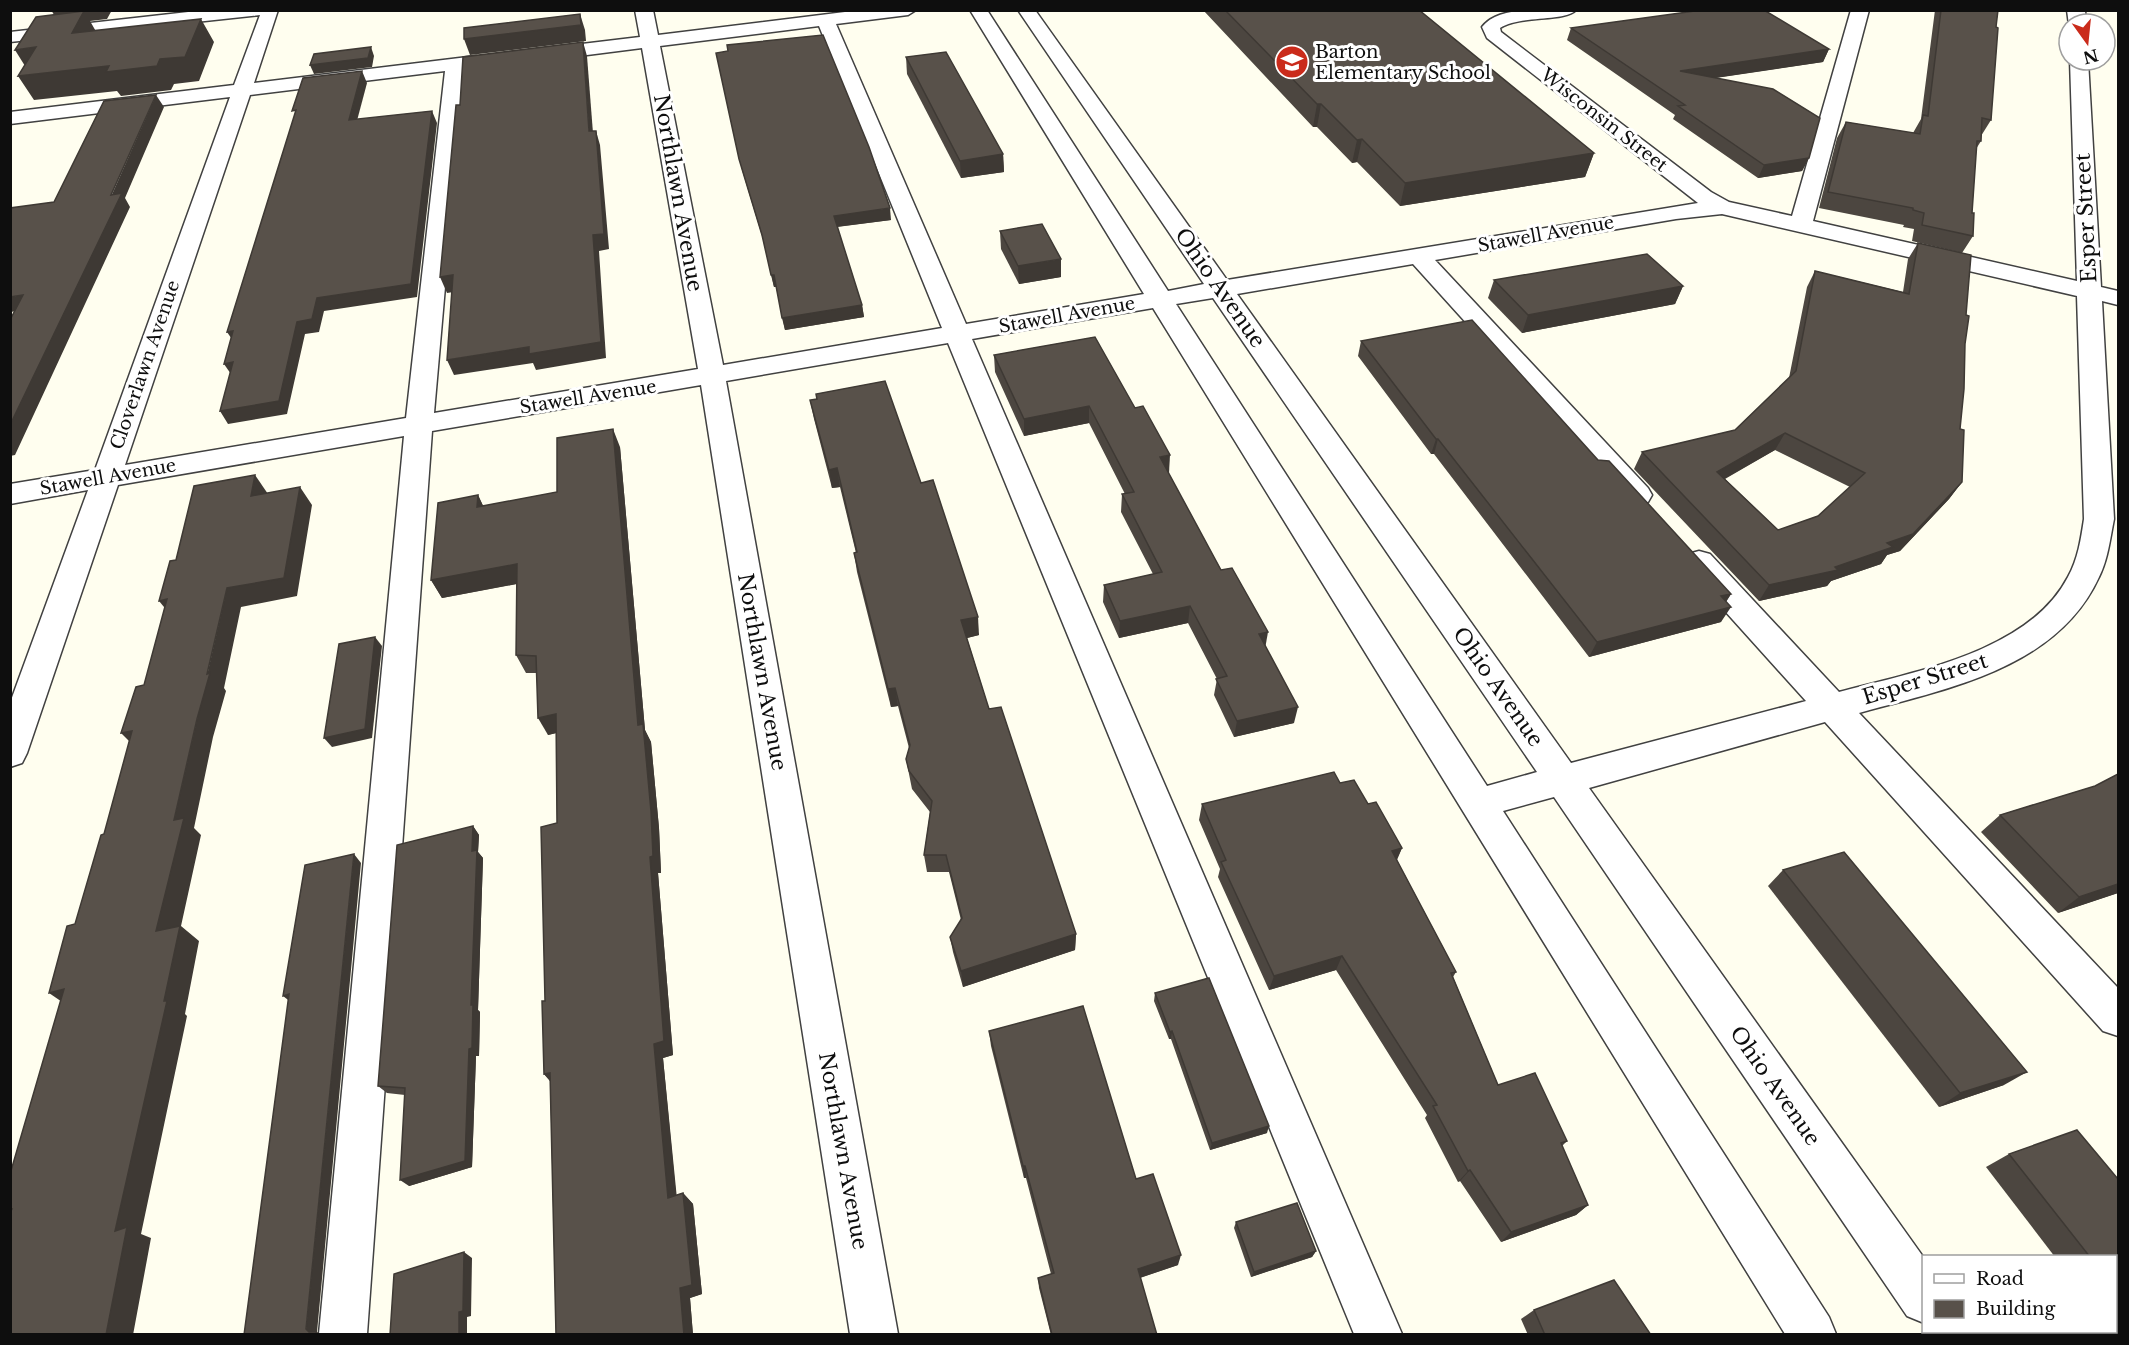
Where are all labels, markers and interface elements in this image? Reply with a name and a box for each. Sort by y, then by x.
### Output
north arrow [2057,12,2117,72]
place label: Barton Elementary School [1315,41,1491,84]
school or university icon: Barton Elementary School [1274,44,1310,80]
text: N [2081,45,2101,68]
street label: Wisconsin Street [1535,63,1672,177]
street label: Northlawn Avenue [648,92,708,294]
street label: Esper Street [2070,152,2102,283]
street label: Stawell Avenue [1476,211,1616,257]
street label: Ohio Avenue [1169,223,1271,353]
street label: Cloverlawn Avenue [106,278,184,452]
street label: Stawell Avenue [997,292,1137,338]
street label: Stawell Avenue [518,375,658,419]
street label: Stawell Avenue [38,454,178,500]
street label: Northlawn Avenue [732,571,792,773]
street label: Ohio Avenue [1447,622,1549,752]
street label: Esper Street [1859,648,1991,710]
street label: Ohio Avenue [1724,1021,1826,1151]
street label: Northlawn Avenue [813,1050,873,1252]
legend [1922,1255,2117,1333]
text: Road [1976,1268,2024,1290]
text: Building [1976,1298,2055,1320]

